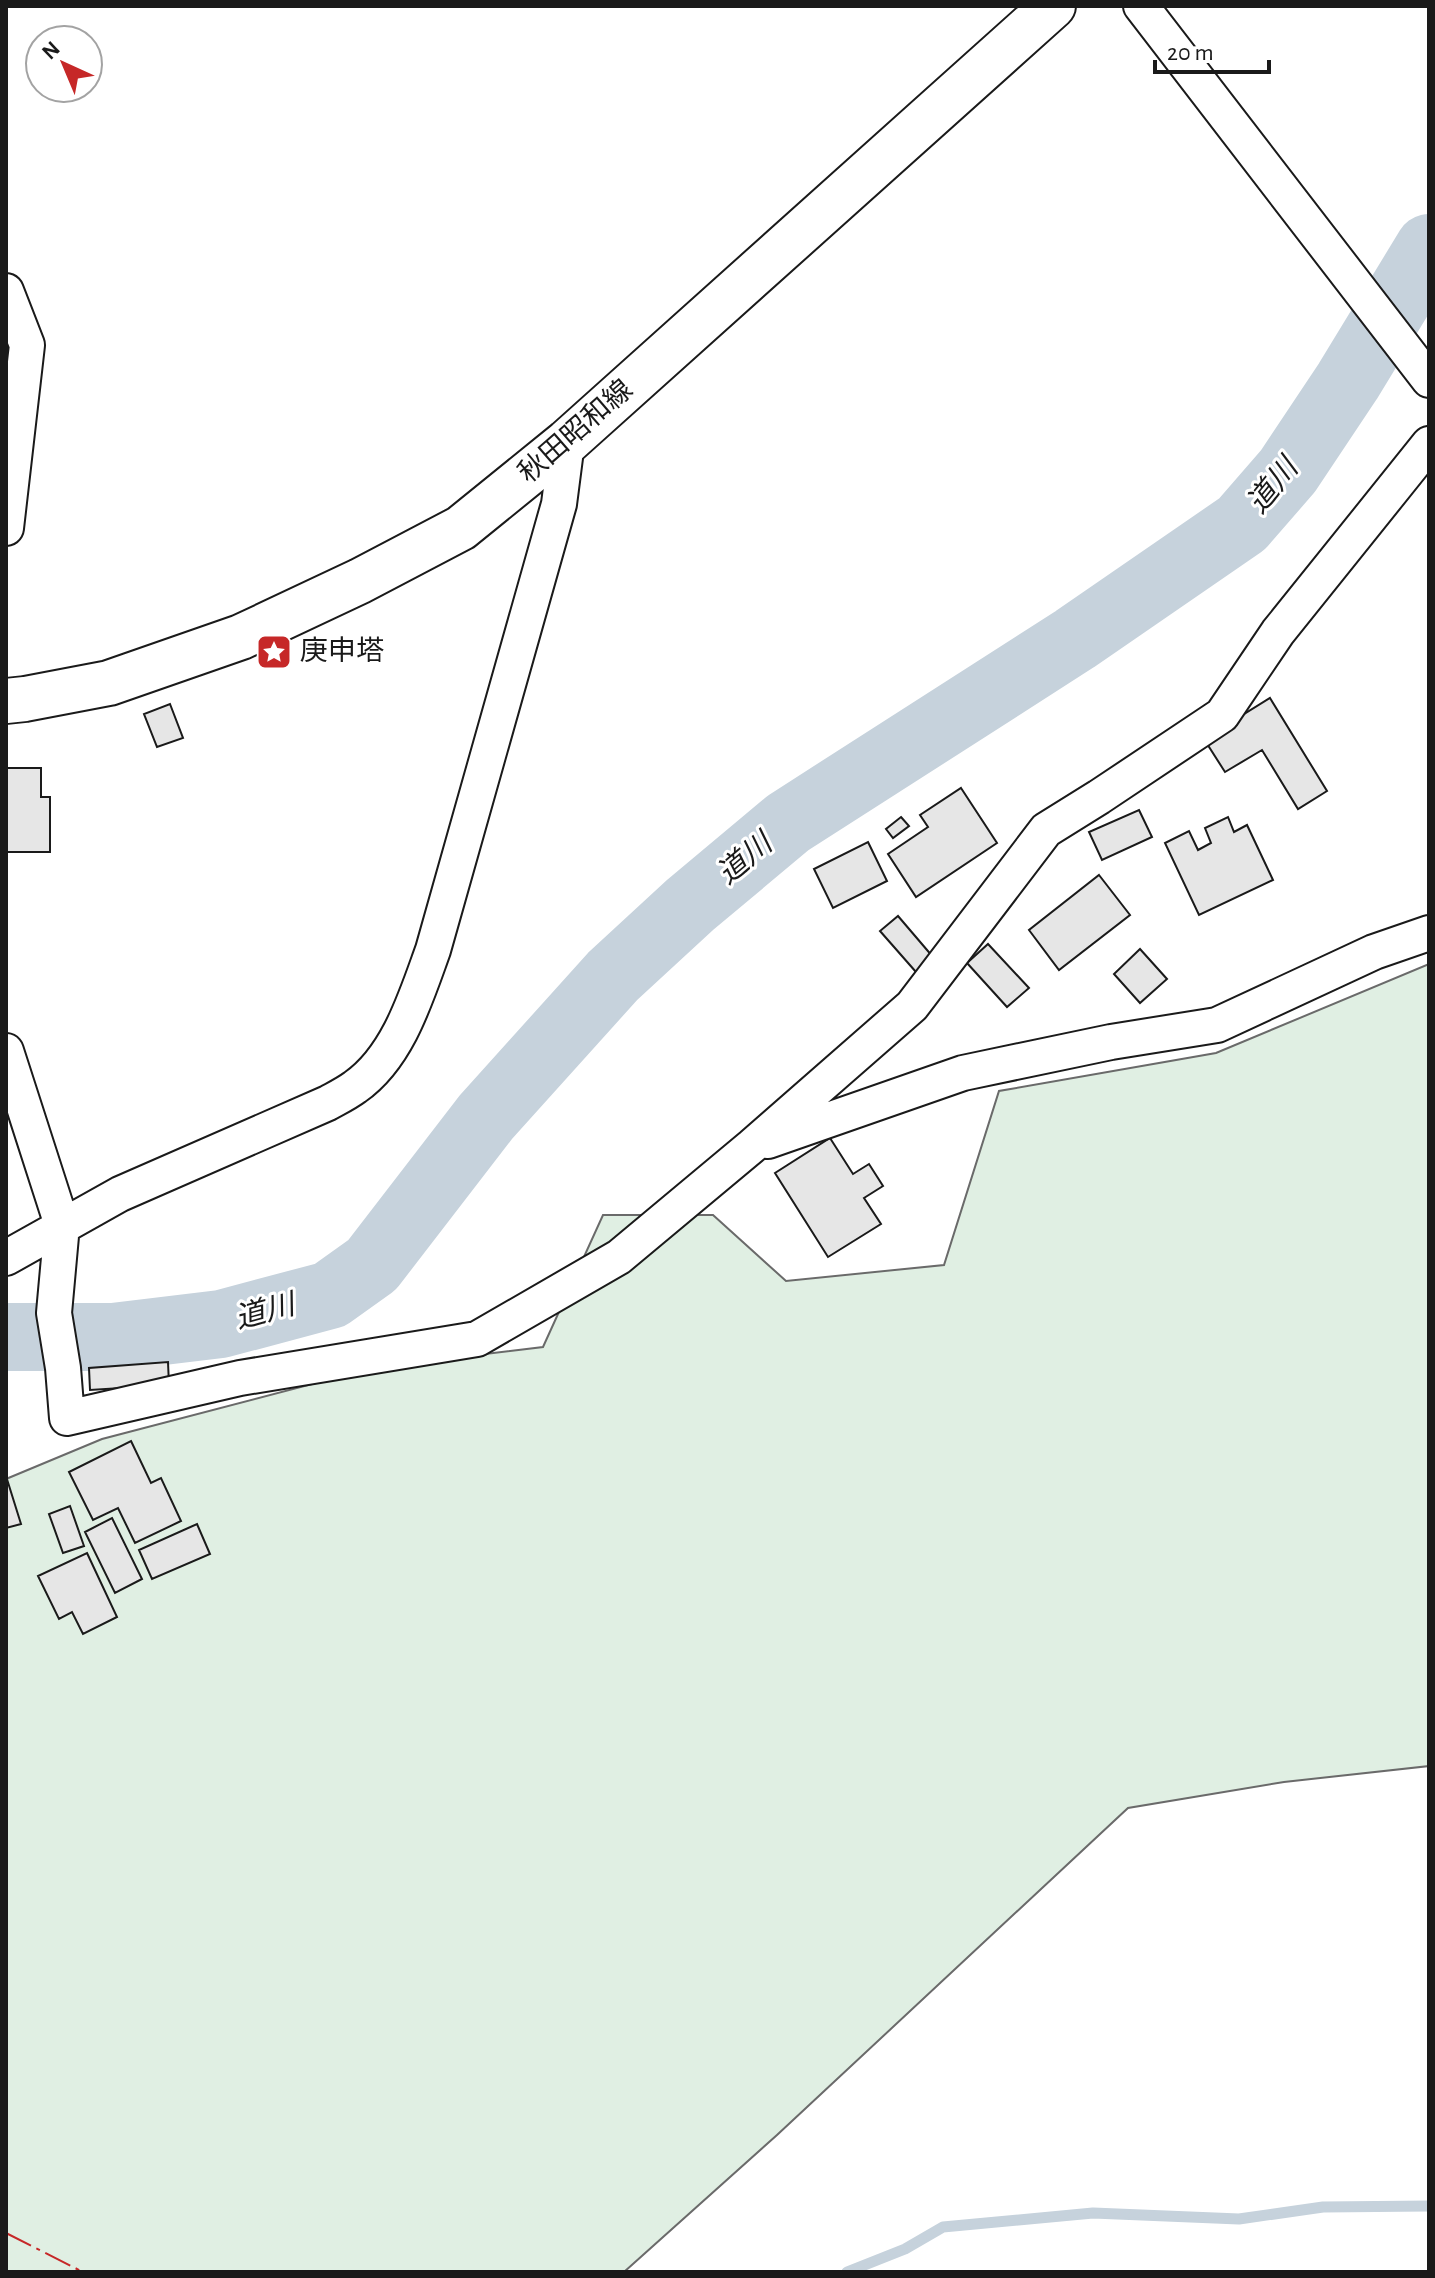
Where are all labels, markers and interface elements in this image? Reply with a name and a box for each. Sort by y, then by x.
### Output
north arrow [24,24,104,104]
scale bar [1155,24,1269,74]
text: N [38,37,64,64]
text: 20 m [1167,41,1214,65]
street label: 秋田昭和線 [513,374,638,488]
water label: 道川 [1241,450,1305,519]
place icon: 庚申塔 [255,633,293,671]
place label: 庚申塔 [300,636,384,666]
water label: 道川 [711,825,780,890]
water label: 道川 [232,1287,301,1334]

